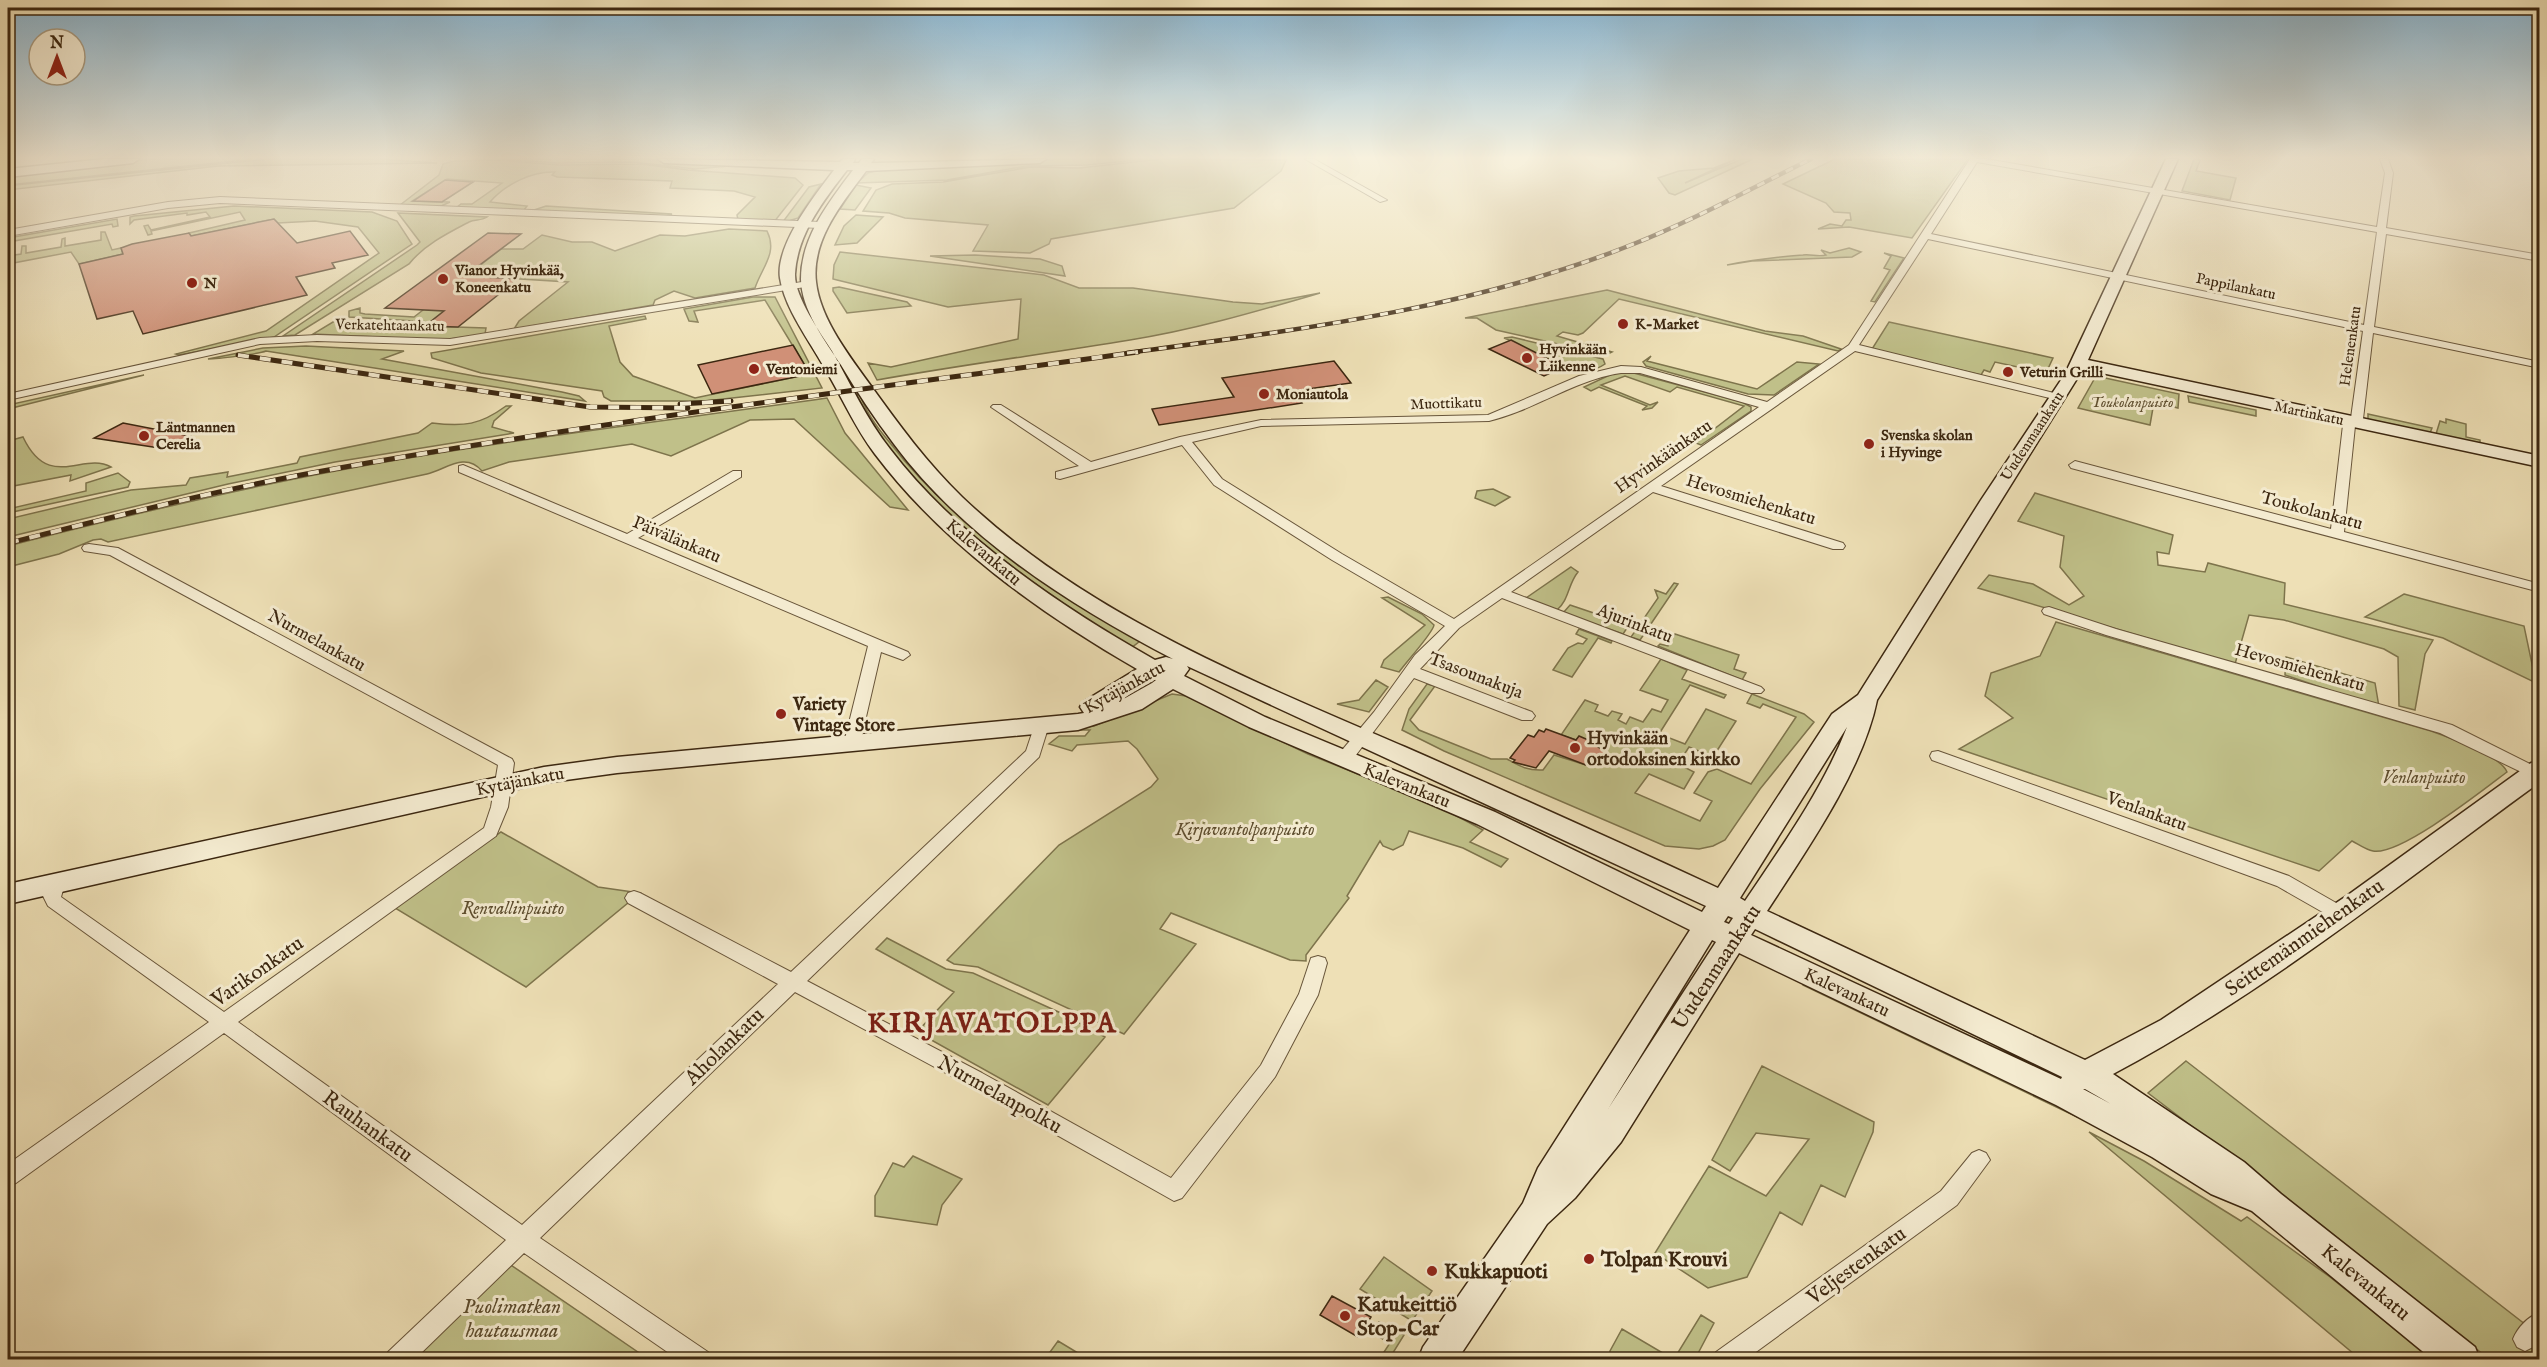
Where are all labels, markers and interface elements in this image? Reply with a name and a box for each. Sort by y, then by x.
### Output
north arrow [27,27,87,87]
text: N [49,34,64,54]
place label: Vianor Hyvinkää, Koneenkatu [454,261,564,297]
street label: Pappilankatu [2194,269,2278,304]
marker: Vianor Hyvinkää, Koneenkatu [436,272,450,286]
place label: N [203,274,217,293]
marker: N [185,276,199,290]
street label: Helenenkatu [2335,305,2366,387]
street label: Verkatehtaankatu [334,315,445,336]
place label: K-Market [1635,315,1700,334]
marker: K-Market [1616,317,1630,331]
place label: Hyvinkään Liikenne [1539,340,1607,376]
marker: Hyvinkään Liikenne [1520,351,1534,365]
place label: Ventoniemi [765,360,837,379]
marker: Ventoniemi [747,362,761,376]
place label: Veturin Grilli [2019,363,2103,382]
marker: Veturin Grilli [2001,365,2015,379]
place label: Moniautola [1276,385,1348,404]
marker: Moniautola [1257,387,1271,401]
street label: Uudenmaankatu [1996,388,2069,485]
street label: Muottikatu [1410,393,1482,414]
park label: Toukolanpuisto [2091,393,2173,412]
street label: Martinkatu [2272,397,2346,430]
street label: Hyvinkäänkatu [1611,415,1717,499]
place label: Läntmannen Cerelia [156,418,235,454]
place label: Svenska skolan i Hyvinge [1881,426,1973,462]
marker: Läntmannen Cerelia [137,429,151,443]
marker: Svenska skolan i Hyvinge [1862,437,1876,451]
street label: Hevosmiehenkatu [1683,470,1818,531]
street label: Toukolankatu [2258,487,2365,536]
street label: Päivälänkatu [629,511,724,569]
street label: Kalevankatu [940,515,1026,592]
street label: Ajurinkatu [1592,599,1676,649]
street label: Nurmelankatu [263,605,369,678]
street label: Hevosmiehenkatu [2232,639,2367,698]
street label: Tsasounakuja [1425,648,1526,705]
street label: Kytäjänkatu [1080,657,1169,720]
place label: Variety Vintage Store [792,694,896,738]
marker: Variety Vintage Store [774,707,788,721]
place label: Hyvinkään ortodoksinen kirkko [1587,728,1741,772]
marker: Hyvinkään ortodoksinen kirkko [1568,741,1582,755]
street label: Kalevankatu [1359,758,1453,814]
street label: Kytäjänkatu [474,763,566,802]
park label: Venlanpuisto [2383,767,2465,790]
street label: Venlankatu [2102,787,2190,838]
park label: Kirjavantolpanpuisto [1174,819,1315,842]
street label: Seittemänmiehenkatu [2220,873,2390,1003]
park label: Renvallinpuisto [462,898,564,921]
street label: Uudenmaankatu [1667,900,1768,1036]
street label: Varikonkatu [206,931,309,1014]
street label: Kalevankatu [1800,963,1893,1023]
street label: Aholankatu [679,1002,771,1093]
district label: KIRJAVATOLPPA [867,1007,1117,1042]
street label: Nurmelanpolku [932,1050,1066,1141]
street label: Rauhankatu [316,1085,418,1169]
street label: Veljestenkatu [1801,1221,1912,1312]
street label: Kalevankatu [2315,1239,2415,1328]
place label: Tolpan Krouvi [1600,1247,1728,1274]
marker: Tolpan Krouvi [1582,1252,1596,1266]
place label: Kukkapuoti [1444,1259,1548,1286]
marker: Kukkapuoti [1425,1264,1439,1278]
place label: Katukeittiö Stop-Car [1357,1292,1458,1343]
park label: Puolimatkan hautausmaa [463,1294,561,1345]
marker: Katukeittiö Stop-Car [1338,1309,1352,1323]

